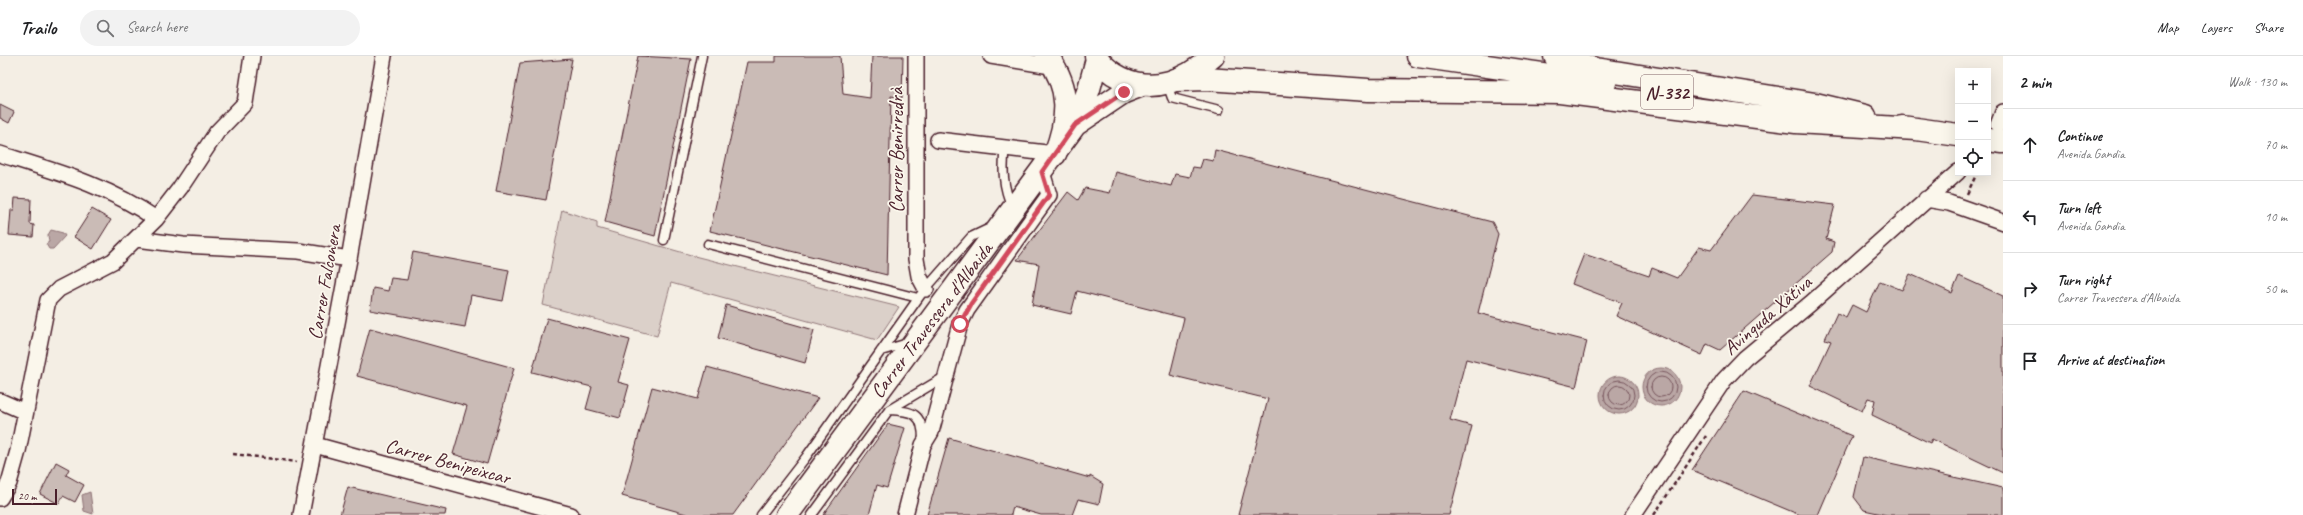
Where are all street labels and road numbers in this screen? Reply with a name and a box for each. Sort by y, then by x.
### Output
road number: N-332 [1641,75,1693,109]
street label: Carrer Benirredrà [884,86,909,213]
street label: Carrer Falconera [302,221,347,341]
street label: Carrer Travessera d'Albaida [865,236,999,403]
street label: Avinguda Xàtiva [1718,269,1818,361]
street label: Carrer Benipeixcar [383,433,515,491]

